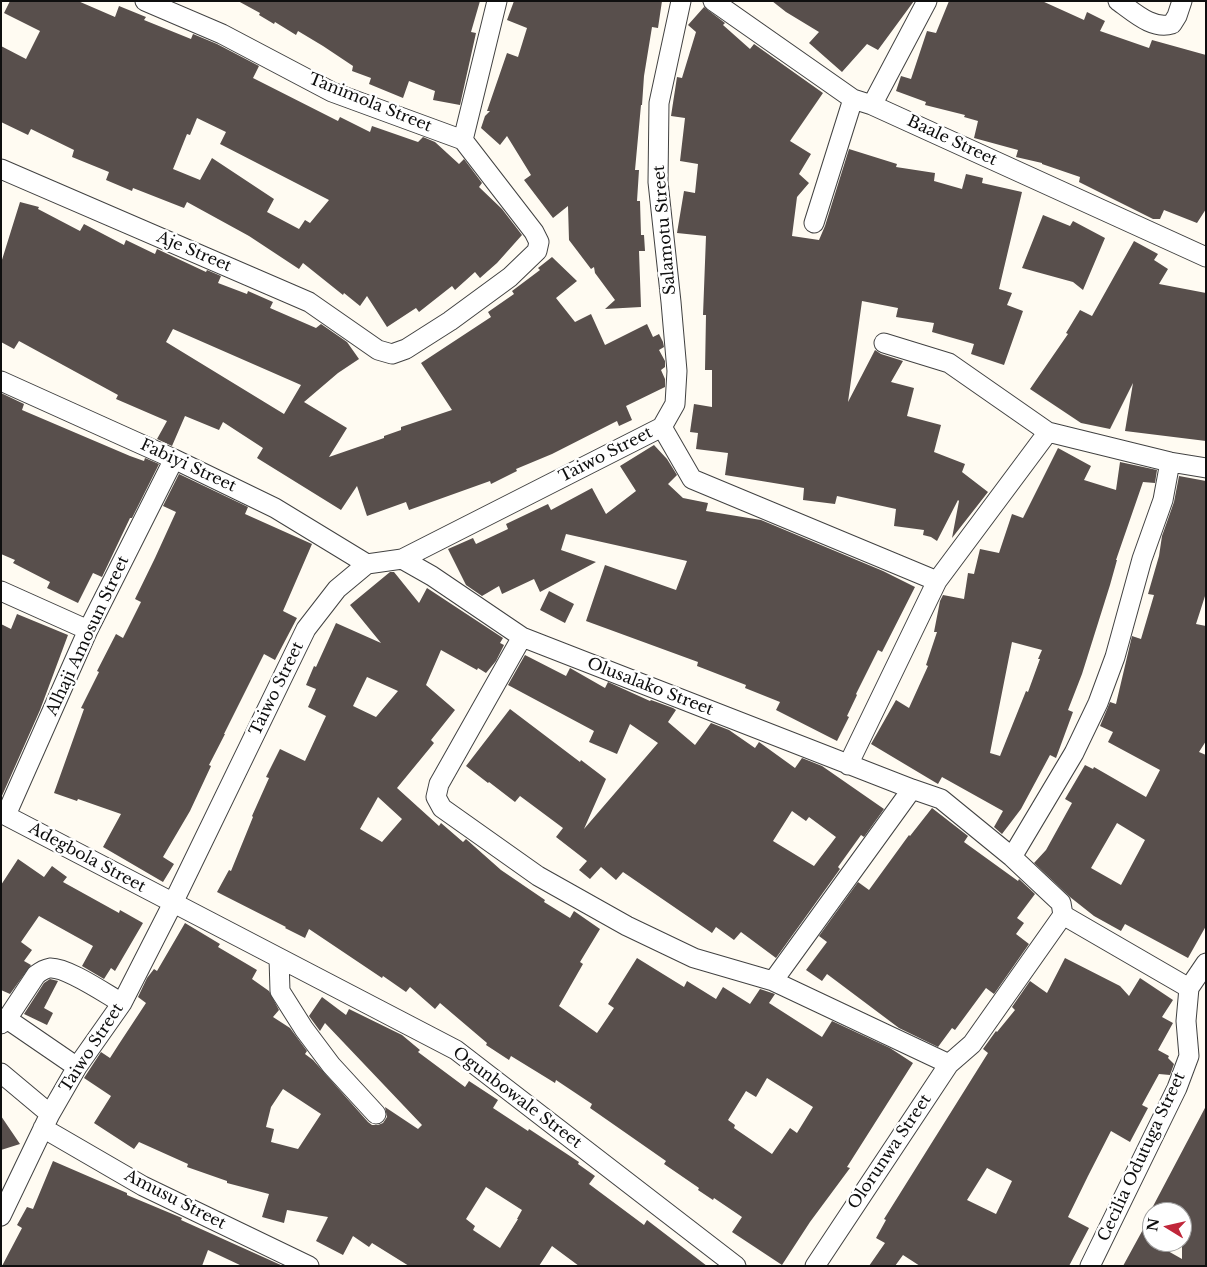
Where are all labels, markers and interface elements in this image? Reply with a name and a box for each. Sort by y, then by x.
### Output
street label: Tanimola Street [306,70,434,136]
street label: Baale Street [904,112,1000,170]
street label: Salamotu Street [650,164,680,296]
street label: Aje Street [154,228,234,276]
street label: Taiwo Street [556,423,656,487]
street label: Fabiyi Street [137,435,239,497]
street label: Alhaji Amosun Street [43,553,133,719]
street label: Taiwo Street [246,639,308,739]
street label: Olusalako Street [584,654,716,720]
street label: Adegbola Street [25,819,149,897]
street label: Taiwo Street [56,1000,128,1096]
street label: Ogunbowale Street [449,1043,585,1153]
street label: Cecilia Odutuga Street [1094,1069,1190,1245]
street label: Olorunwa Street [844,1091,936,1213]
street label: Amusu Street [121,1166,229,1234]
north arrow [1142,1202,1192,1252]
text: N [1143,1217,1163,1233]

